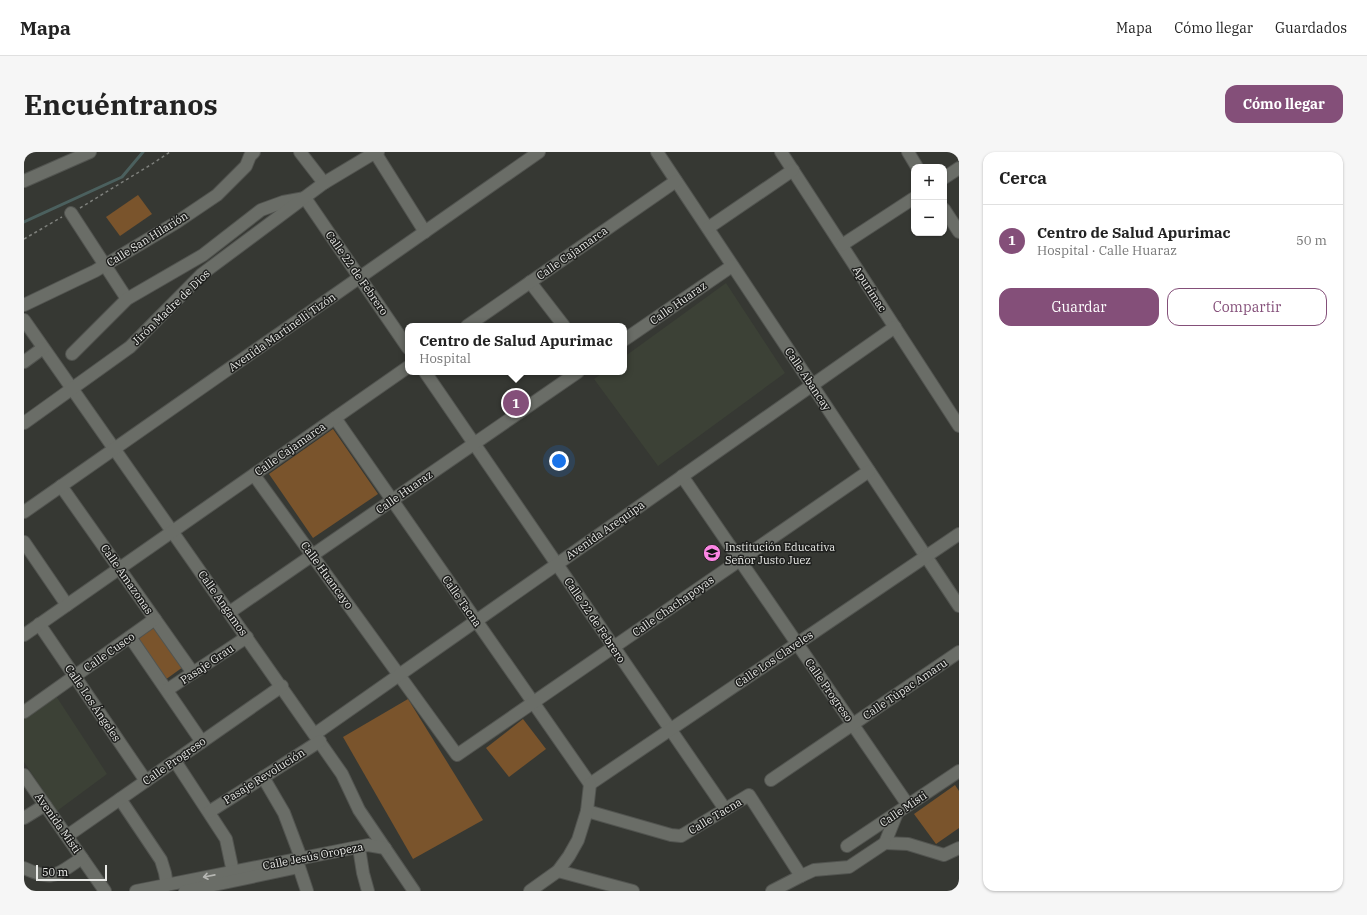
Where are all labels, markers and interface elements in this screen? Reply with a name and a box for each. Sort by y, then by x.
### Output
text: Mapa [20,16,71,40]
text: Mapa [1116,19,1152,37]
text: Cómo llegar [1174,19,1253,37]
text: Guardados [1275,19,1347,37]
button: Cómo llegar [1225,85,1343,123]
text: Encuéntranos [24,86,218,123]
map controls [911,164,947,236]
button: + [911,164,947,200]
text: Cerca [999,167,1047,189]
button: − [911,200,947,236]
street label: Calle San Hilarión [104,208,190,270]
street label: Calle Cajamarca [534,223,610,283]
text: Centro de Salud Apurimac [1037,223,1231,242]
street label: Calle 22 de Febrero [323,228,391,318]
text: 1 [1008,232,1016,249]
text: 50 m [1296,232,1327,249]
text: Hospital · Calle Huaraz [1037,242,1177,259]
street label: Apurímac [850,264,890,315]
street label: Jirón Madre de Dios [129,266,213,348]
street label: Calle Huaraz [647,278,709,328]
button: Guardar [999,288,1159,326]
button: Compartir [1167,288,1327,326]
street label: Avenida Martinelli Tizón [226,290,338,374]
popup [405,323,627,375]
text: Centro de Salud Apurimac [419,331,613,350]
street label: Calle Abancay [782,345,834,413]
text: Hospital [419,350,471,367]
pin: 1 [503,388,529,418]
street label: Calle Cajamarca [252,419,328,479]
your location [549,451,569,471]
street label: Calle Huaraz [373,467,435,517]
street label: Avenida Arequipa [563,498,647,562]
street label: Calle Huancayo [298,538,356,612]
place label: Institución Educativa Señor Justo Juez [725,540,835,567]
street label: Calle Amazonas [98,541,156,617]
school or university icon: Institución Educativa Señor Justo Juez [702,543,722,563]
street label: Calle Angamos [195,568,251,638]
street label: Calle Tacna [439,573,485,629]
street label: Calle Chachapoyas [629,573,717,639]
street label: Calle 22 de Febrero [561,575,629,665]
street label: Calle Los Claveles [732,628,816,690]
street label: Calle Cusco [81,629,137,675]
street label: Pasaje Grau [178,641,237,687]
street label: Calle Túpac Amaru [860,655,950,722]
street label: Calle Progreso [802,656,856,724]
street label: Calle Los Ángeles [62,662,124,744]
street label: Calle Progreso [140,734,208,788]
street label: Pasaje Revolución [221,745,307,807]
street label: Calle Misti [877,788,930,830]
street label: Avenida Misti [32,790,84,856]
street label: Calle Tacna [686,795,744,837]
street label: Calle Jesús Oropeza [261,839,365,873]
scale bar [36,863,107,882]
text: 50 m [42,865,68,879]
one-way arrow [203,873,216,881]

